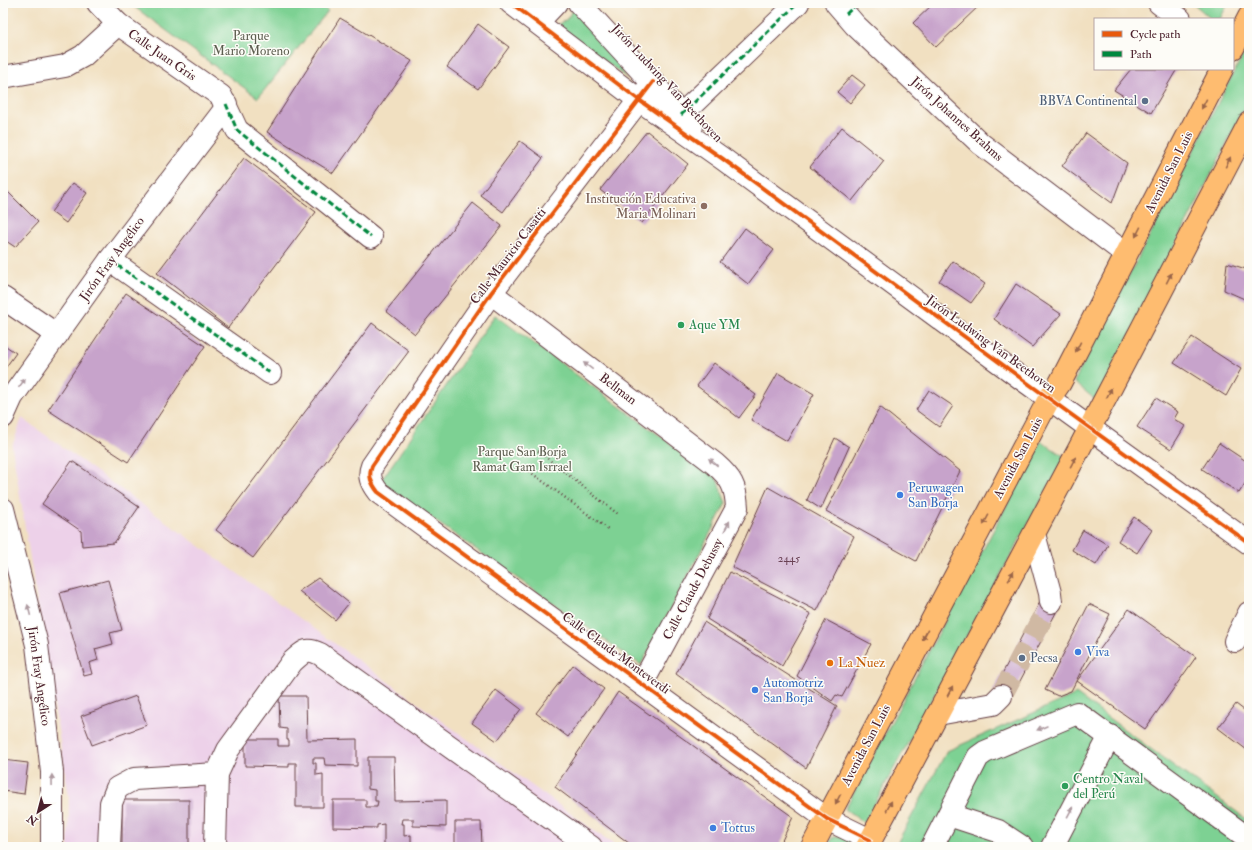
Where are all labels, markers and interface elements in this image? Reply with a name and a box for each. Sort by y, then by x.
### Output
legend [1094,18,1234,70]
street label: Jirón Ludwing Van Beethoven [607,20,726,146]
street label: Calle Juan Gris [125,26,200,85]
text: Cycle path [1130,27,1181,42]
park label: Parque Mario Moreno [213,28,289,59]
text: Path [1130,47,1153,62]
street label: Jirón Johannes Brahms [907,73,1007,165]
place label: BBVA Continental [1039,93,1138,109]
marker: BBVA Continental [1140,96,1150,106]
one-way arrow [1201,98,1207,109]
street label: Avenida San Luis [1141,128,1197,216]
one-way arrow [1225,156,1232,168]
place label: Institución Educativa Maria Molinari [585,191,697,222]
marker: Institución Educativa Maria Molinari [699,201,709,211]
street label: Calle Mauricio Casatti [467,204,550,307]
street label: Jirón Fray Angélico [75,214,149,306]
one-way arrow [1135,226,1141,237]
one-way arrow [1165,272,1172,283]
street label: Jirón Ludwing Van Beethoven [922,291,1059,396]
place label: Aque YM [688,317,741,333]
marker: Aque YM [676,320,686,330]
one-way arrow [1075,341,1082,353]
one-way arrow [582,362,593,371]
street label: Bellman [596,370,640,408]
one-way arrow [18,378,26,388]
one-way arrow [1105,387,1112,399]
street label: Avenida San Luis [989,414,1046,502]
park label: Parque San Borja Ramat Gam Isrrael [472,444,572,475]
one-way arrow [1069,456,1076,467]
one-way arrow [708,458,719,467]
place label: Peruwagen San Borja [908,480,964,511]
marker: Peruwagen San Borja [895,490,905,500]
one-way arrow [982,514,989,526]
one-way arrow [724,520,730,532]
street label: Calle Claude Debussy [659,535,728,643]
house number: 2445 [778,552,800,565]
one-way arrow [1008,570,1015,582]
one-way arrow [25,604,31,616]
street label: Calle Claude Monteverdi [559,608,674,698]
street label: Jirón Fray Angélico [23,624,54,727]
one-way arrow [921,629,928,641]
place label: Viva [1086,644,1110,660]
marker: Viva [1073,647,1083,657]
place label: Pecsa [1030,650,1058,666]
marker: Pecsa [1017,653,1027,663]
place label: La Nuez [838,655,886,671]
marker: La Nuez [825,658,835,668]
place label: Automotriz San Borja [762,675,824,706]
marker: Automotriz San Borja [750,685,760,695]
one-way arrow [947,685,953,697]
street label: Avenida San Luis [837,701,894,789]
one-way arrow [1035,726,1047,732]
place label: Centro Naval del Perú [1073,771,1144,802]
one-way arrow [49,773,55,786]
marker: Centro Naval del Perú [1060,781,1070,791]
north arrow [18,792,58,832]
one-way arrow [834,794,841,805]
one-way arrow [886,800,892,811]
one-way arrow [1066,807,1073,818]
text: N [24,811,41,828]
place label: Tottus [721,820,755,836]
marker: Tottus [708,823,718,833]

